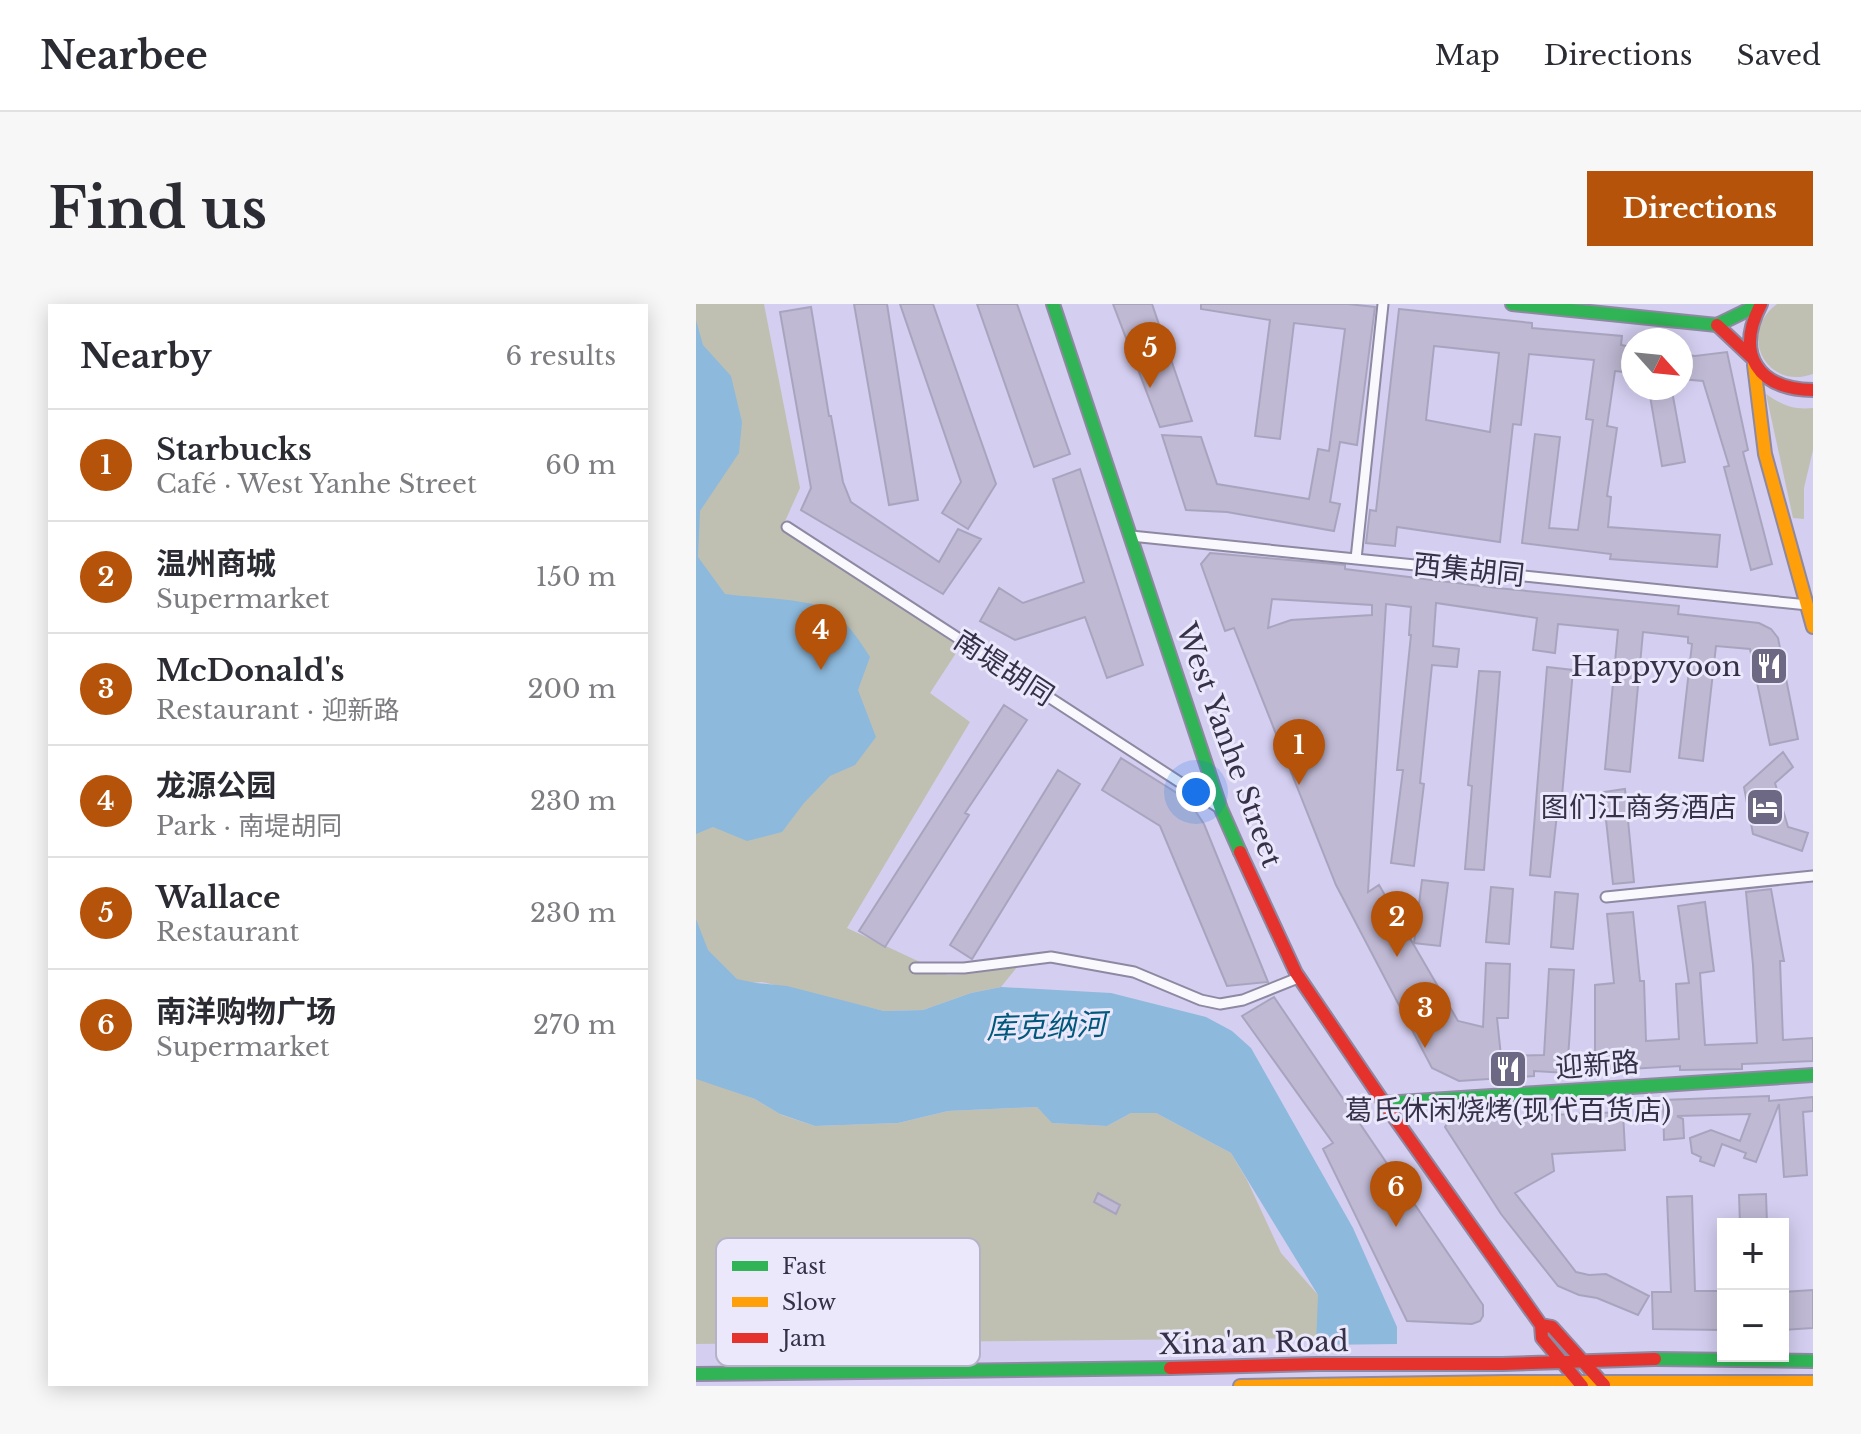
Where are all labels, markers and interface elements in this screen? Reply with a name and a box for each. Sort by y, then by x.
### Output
text: Nearbee [40,32,208,79]
text: Map [1435,38,1500,73]
text: Directions [1544,38,1693,73]
text: Saved [1737,38,1821,73]
button: Directions [1587,171,1813,246]
text: Find us [48,174,267,243]
pin: 5 [1124,322,1176,388]
north arrow [1621,328,1693,400]
text: Nearby [80,335,212,377]
text: 6 results [505,340,616,372]
text: Starbucks [156,431,312,468]
text: 1 [100,449,112,481]
text: 60 m [545,449,616,481]
text: Café · West Yanhe Street [156,468,477,500]
text: 温州商城 [156,545,276,582]
street label: 西集胡同 [1411,547,1527,593]
text: 2 [98,561,114,593]
text: 150 m [536,561,616,593]
text: Supermarket [156,583,330,615]
pin: 4 [795,604,847,670]
street label: West Yanhe Street [1168,617,1290,872]
street label: 南堤胡同 [947,623,1061,713]
restaurant icon: Happyyoon [1748,645,1790,687]
place label: Happyyoon [1571,649,1741,684]
text: McDonald's [156,652,344,689]
text: 3 [98,673,114,705]
text: 200 m [527,673,616,705]
text: Restaurant · 迎新路 [156,694,400,726]
pin: 1 [1273,719,1325,785]
text: 龙源公园 [156,767,276,804]
your location [1176,772,1216,812]
text: 4 [97,785,115,817]
text: 230 m [530,785,616,817]
hotel icon: 图们江商务酒店 [1744,786,1786,828]
place label: 图们江商务酒店 [1541,790,1737,825]
text: Park · 南堤胡同 [156,810,342,842]
text: Wallace [156,879,280,916]
pin: 2 [1371,891,1423,957]
text: 5 [98,897,114,929]
text: 230 m [530,897,616,929]
text: Restaurant [156,916,299,948]
pin: 3 [1399,982,1451,1048]
text: 南洋购物广场 [156,993,336,1030]
water label: 库克纳河 [985,1005,1112,1047]
text: 6 [97,1009,115,1041]
text: 270 m [533,1009,616,1041]
text: Supermarket [156,1031,330,1063]
street label: 迎新路 [1554,1045,1640,1085]
restaurant icon: 葛氏休闲烧烤(现代百货店) [1487,1048,1529,1090]
place label: 葛氏休闲烧烤(现代百货店) [1345,1093,1671,1128]
pin: 6 [1370,1161,1422,1227]
map controls [1717,1218,1789,1362]
button: + [1717,1218,1789,1290]
legend [716,1238,980,1366]
text: Fast [782,1253,827,1280]
text: Slow [782,1289,836,1316]
button: − [1717,1290,1789,1362]
street label: Xina'an Road [1159,1324,1349,1362]
text: Jam [779,1325,826,1352]

